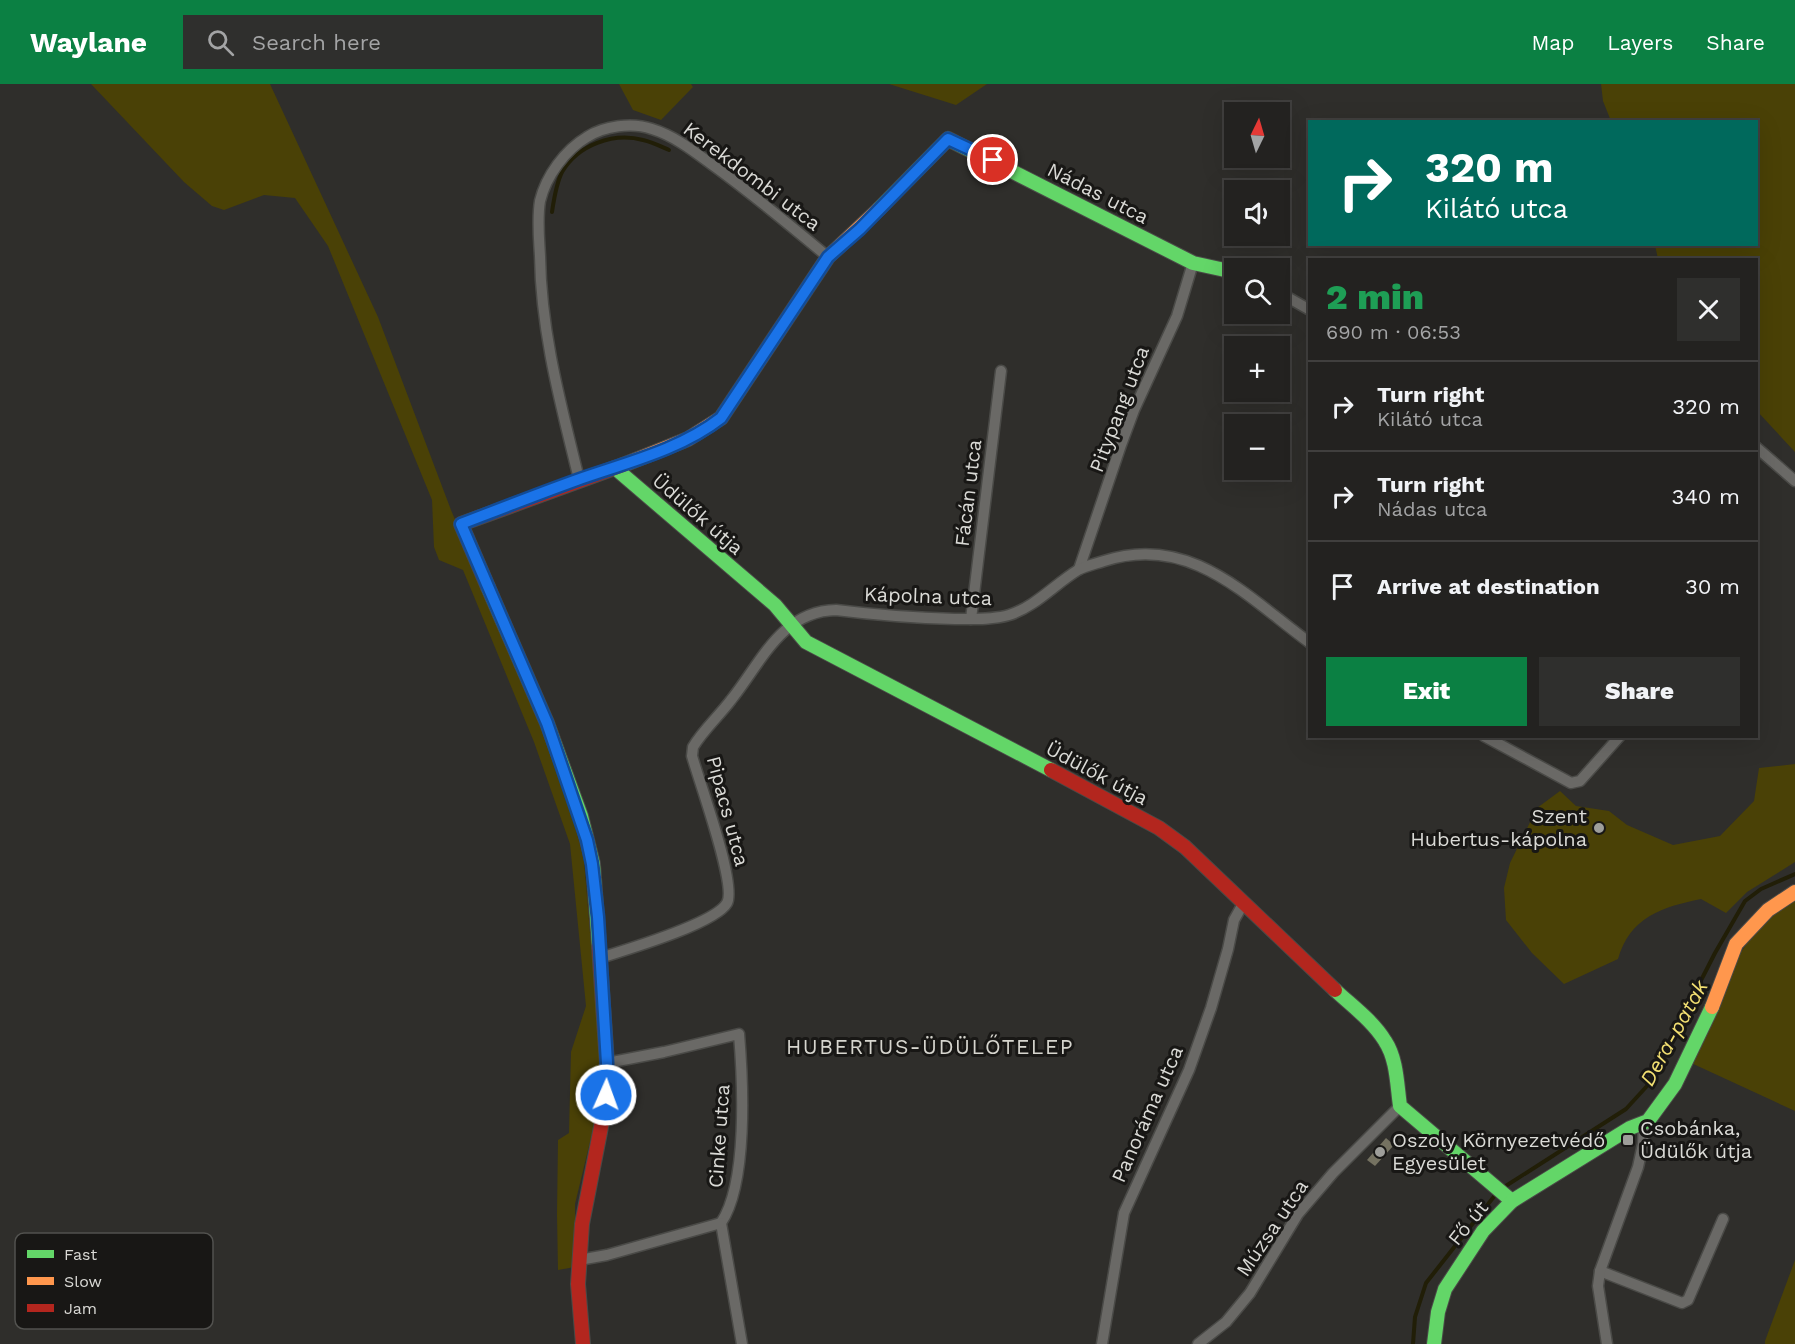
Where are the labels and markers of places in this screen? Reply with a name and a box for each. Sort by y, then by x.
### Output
pin [967,134,1018,185]
place label: Szent Hubertus-kápolna [1410,804,1588,851]
marker: Szent Hubertus-kápolna [1592,821,1606,835]
place label: Csobánka, Üdülők útja [1640,1116,1752,1163]
place label: Oszoly Környezetvédő Egyesület [1392,1128,1605,1175]
marker: Csobánka, Üdülők útja [1621,1133,1635,1147]
marker: Oszoly Környezetvédő Egyesület [1373,1145,1387,1159]

